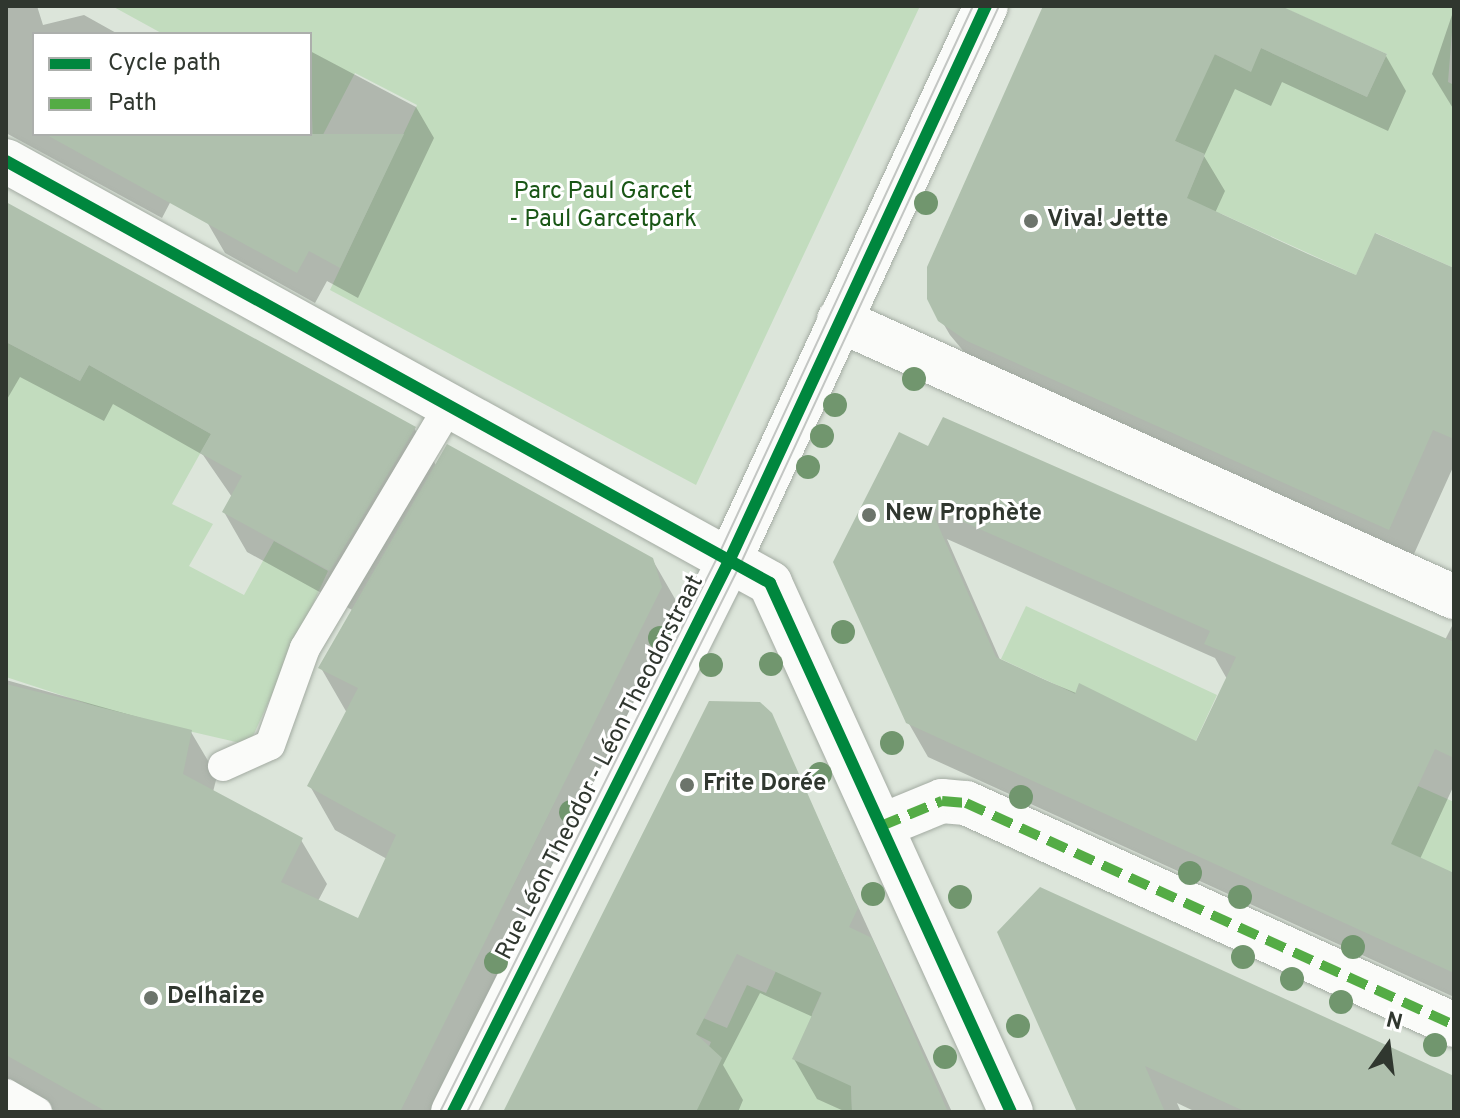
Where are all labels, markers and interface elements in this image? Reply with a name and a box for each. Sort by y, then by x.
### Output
legend [32,32,312,136]
text: Cycle path [108,49,221,79]
text: Path [108,89,157,119]
park label: Parc Paul Garcet - Paul Garcetpark [509,179,697,235]
place label: Viva! Jette [1047,207,1168,235]
marker: Viva! Jette [1022,212,1040,230]
place label: New Prophète [885,501,1042,529]
marker: New Prophète [860,506,878,524]
street label: Rue Léon Theodor - Léon Theodorstraat [491,570,711,966]
place label: Frite Dorée [703,771,826,799]
marker: Frite Dorée [678,776,696,794]
place label: Delhaize [167,984,265,1012]
marker: Delhaize [142,989,160,1007]
north arrow [1348,1006,1428,1086]
text: N [1383,1007,1405,1037]

